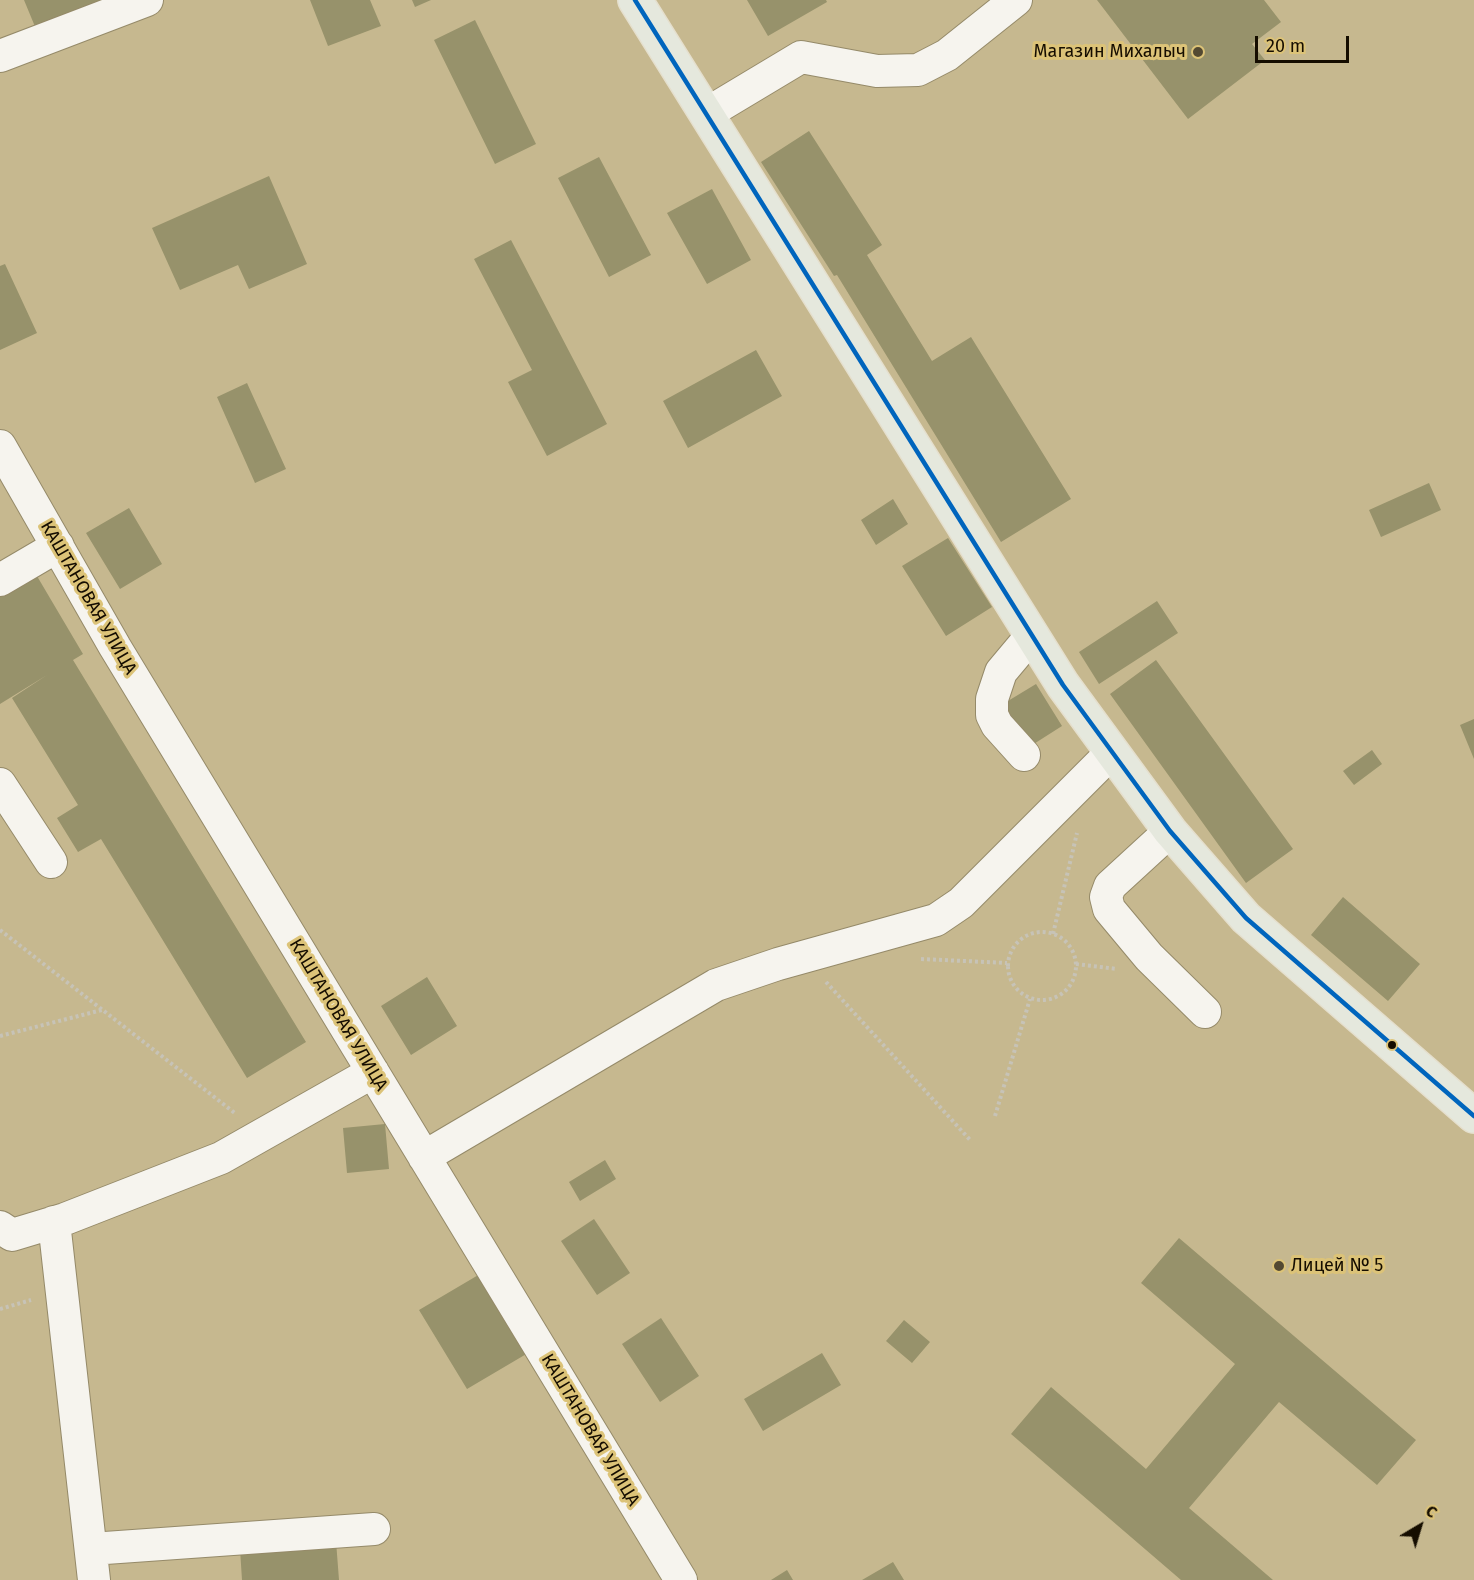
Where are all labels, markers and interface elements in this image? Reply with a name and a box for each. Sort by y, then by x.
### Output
scale bar [1258,24,1352,62]
text: 20 m [1266,35,1305,57]
place label: Магазин Михалыч [1034,41,1186,63]
marker: Магазин Михалыч [1191,45,1205,59]
street label: КАШТАНОВАЯ УЛИЦА [35,517,141,679]
street label: КАШТАНОВАЯ УЛИЦА [284,935,392,1095]
unlabelled marker [1386,1039,1398,1051]
place label: Лицей № 5 [1291,1255,1383,1277]
marker: Лицей № 5 [1272,1259,1286,1273]
street label: КАШТАНОВАЯ УЛИЦА [536,1350,644,1510]
north arrow [1390,1496,1450,1556]
text: С [1422,1501,1441,1522]

